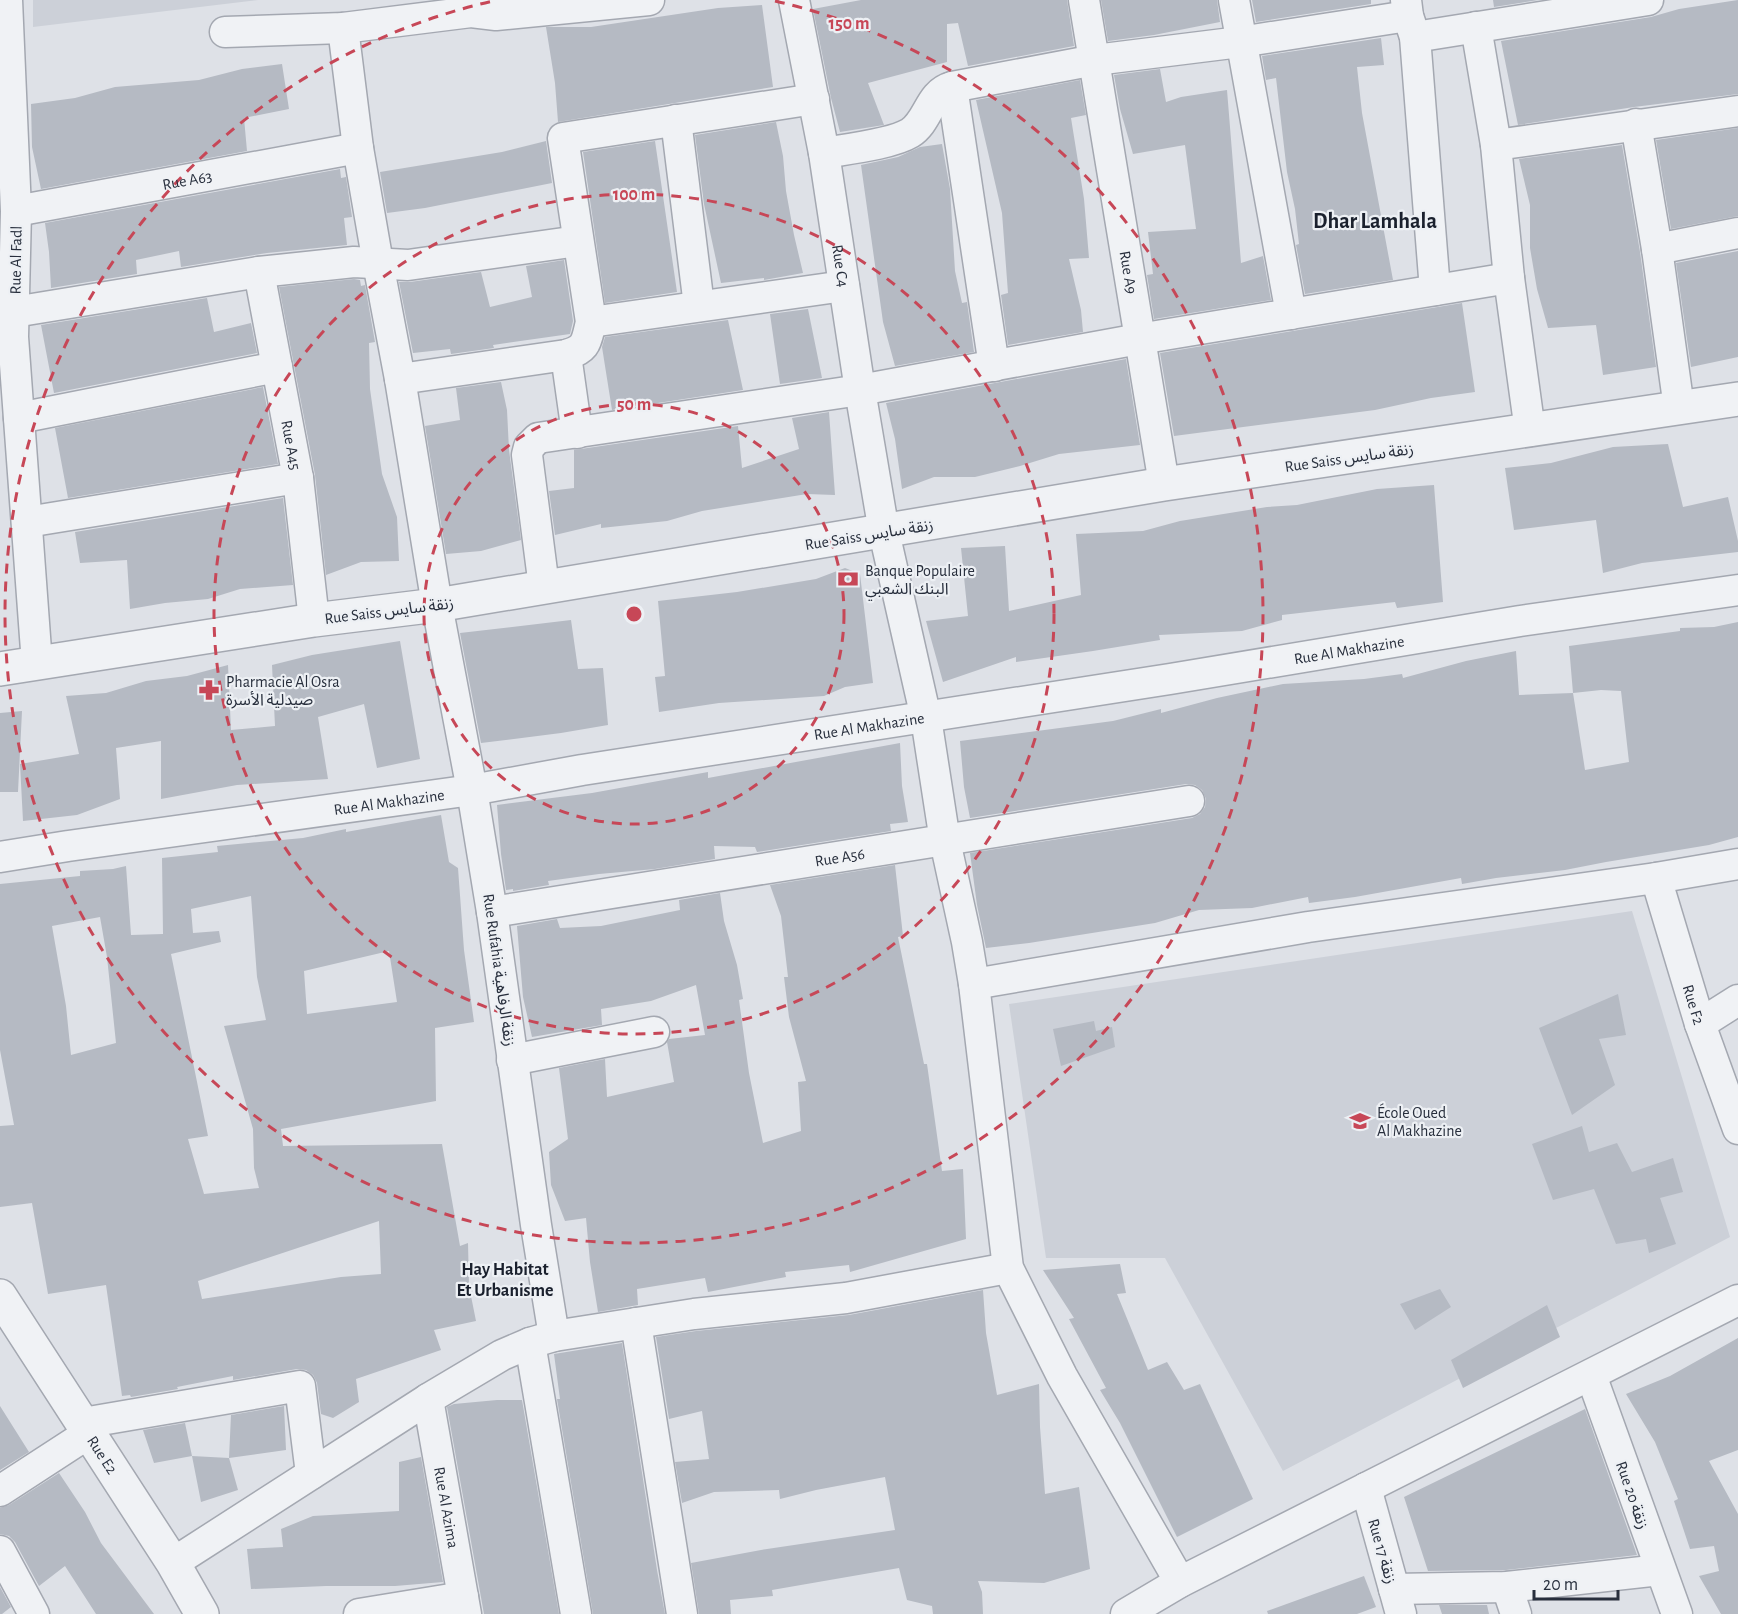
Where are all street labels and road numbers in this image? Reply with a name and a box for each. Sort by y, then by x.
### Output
street label: Rue A63 [161,168,213,193]
street label: Rue Al Fadl [7,226,25,294]
street label: Rue C4 [829,244,851,289]
street label: Rue A9 [1117,250,1139,295]
street label: Rue A45 [278,419,303,471]
street label: Rue Saiss زنقة سايس [1284,441,1415,476]
street label: Rue Saiss زنقة سايس [804,517,935,554]
street label: Rue Saiss زنقة سايس [324,595,455,628]
street label: Rue Al Makhazine [1293,633,1406,667]
street label: Rue Al Makhazine [813,710,926,743]
street label: Rue Al Makhazine [333,787,446,818]
street label: Rue A56 [814,846,866,869]
street label: Rue Rufahia زنقة الرفاهية [479,893,518,1048]
street label: Rue F2 [1680,983,1707,1027]
street label: Rue E2 [84,1433,120,1477]
street label: Rue 20 زنقة [1612,1459,1651,1532]
street label: Rue Al Azima [431,1465,461,1550]
street label: Rue 17 زنقة [1364,1517,1399,1586]

